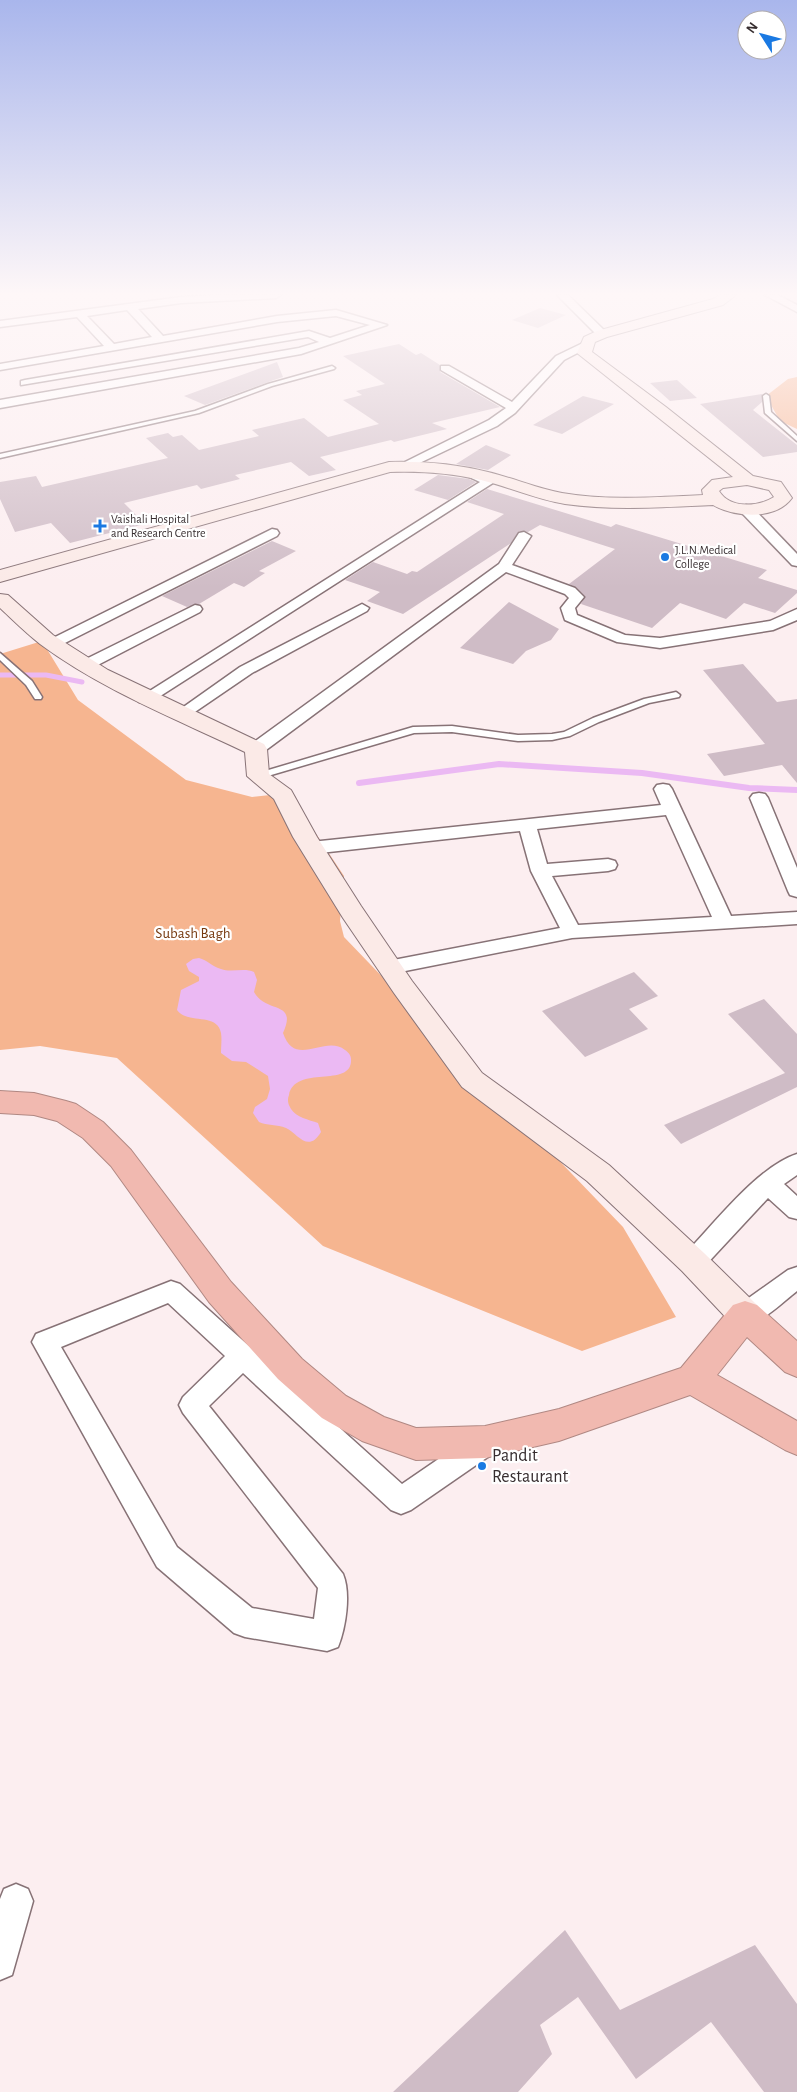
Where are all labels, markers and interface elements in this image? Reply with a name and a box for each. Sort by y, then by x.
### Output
north arrow [737,10,787,60]
text: N [744,20,761,36]
place label: Vaishali Hospital and Research Centre [111,513,206,539]
marker: Vaishali Hospital and Research Centre [93,519,107,533]
place label: J.L.N.Medical College [675,544,736,570]
marker: J.L.N.Medical College [659,551,671,563]
park label: Subash Bagh [155,926,231,941]
place label: Pandit Restaurant [492,1447,568,1486]
marker: Pandit Restaurant [476,1460,488,1472]

